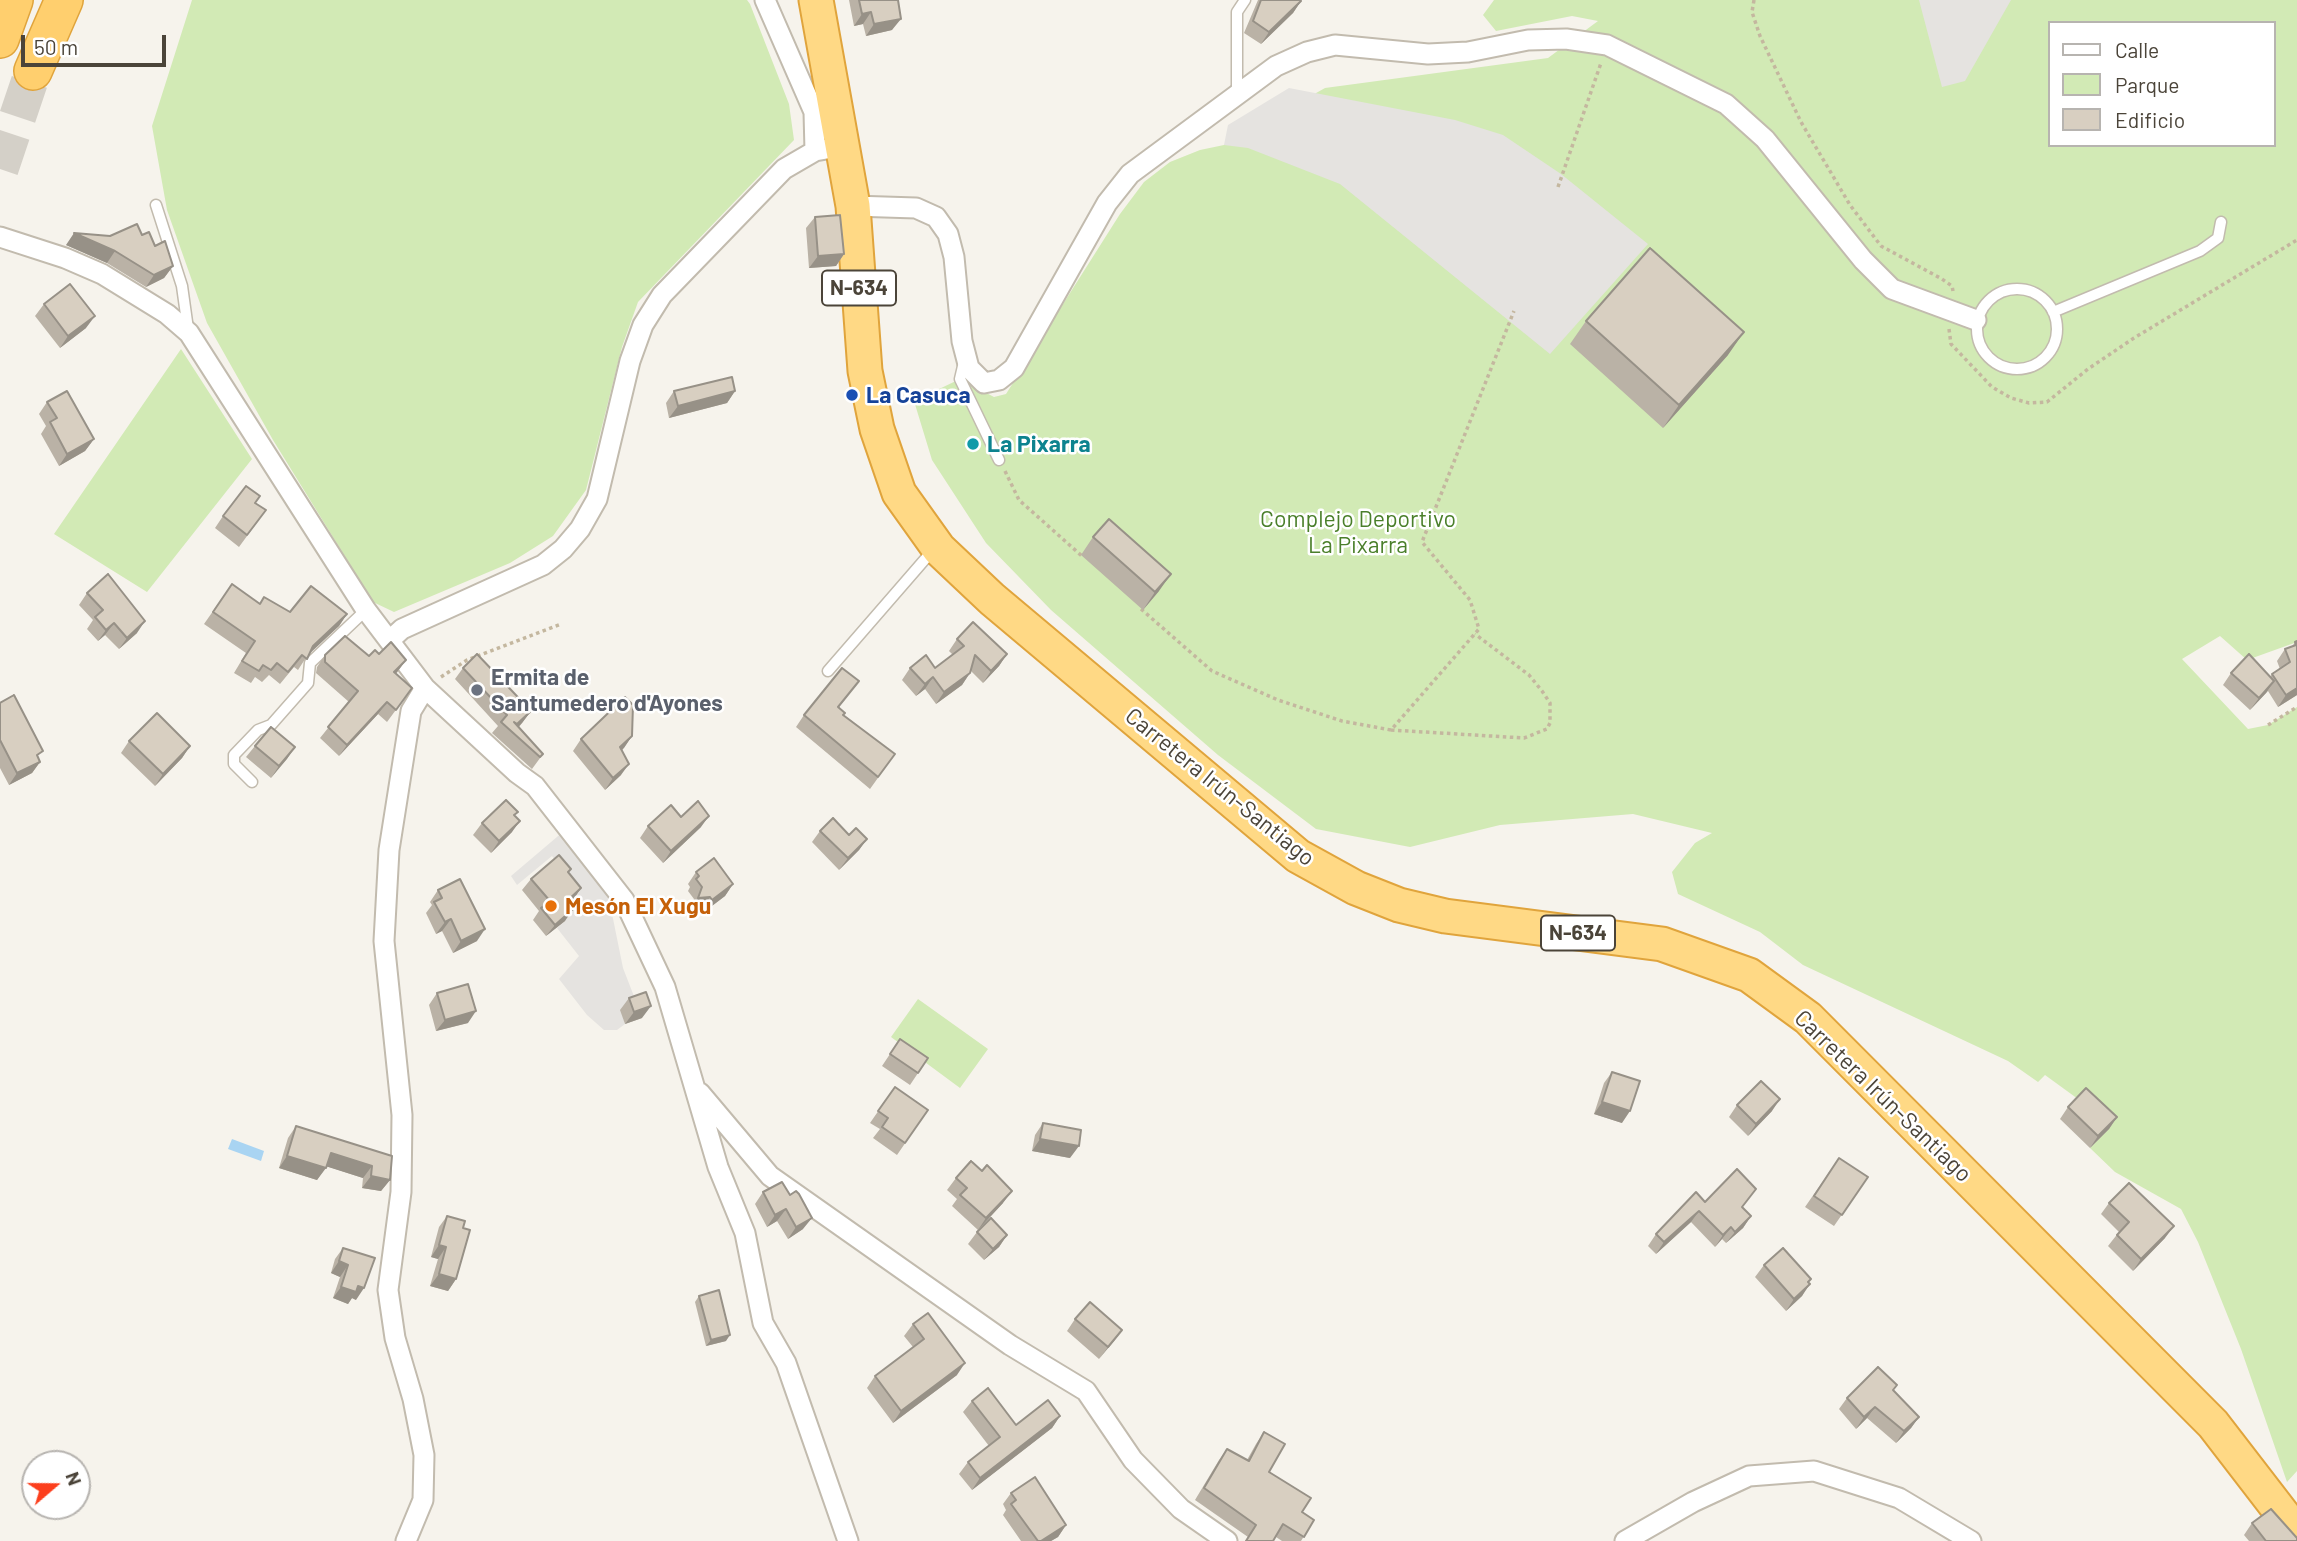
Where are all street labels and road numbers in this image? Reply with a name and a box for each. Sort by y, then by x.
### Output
road number: N-634 [822,270,896,306]
street label: Carretera Irún-Santiago [1120,702,1320,872]
road number: N-634 [1541,916,1615,950]
street label: Carretera Irún-Santiago [1789,1004,1977,1188]

